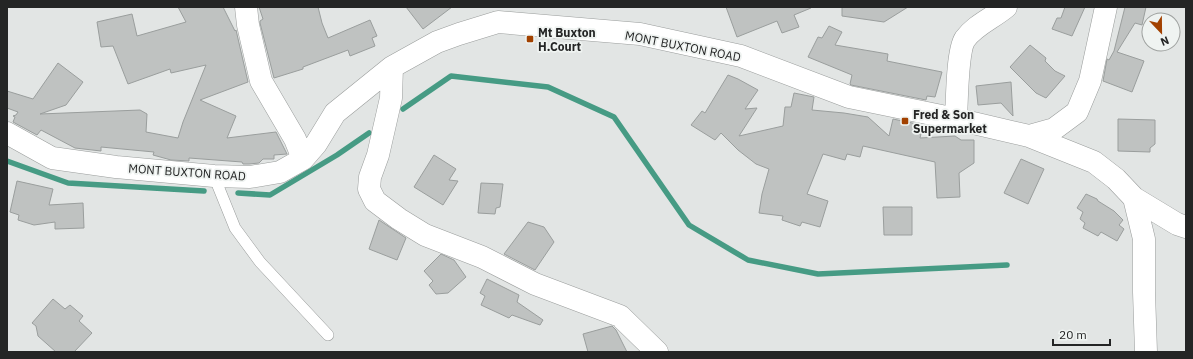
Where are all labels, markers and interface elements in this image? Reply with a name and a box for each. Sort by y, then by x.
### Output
north arrow [1141,12,1181,52]
place label: Mt Buxton H.Court [538,25,596,54]
street label: MONT BUXTON ROAD [624,27,742,65]
text: N [1158,33,1171,49]
marker: Mt Buxton H.Court [525,34,535,44]
place label: Fred & Son Supermarket [913,107,987,136]
marker: Fred & Son Supermarket [900,116,910,126]
street label: MONT BUXTON ROAD [128,160,246,184]
scale bar [1053,321,1110,347]
text: 20 m [1059,327,1087,342]

